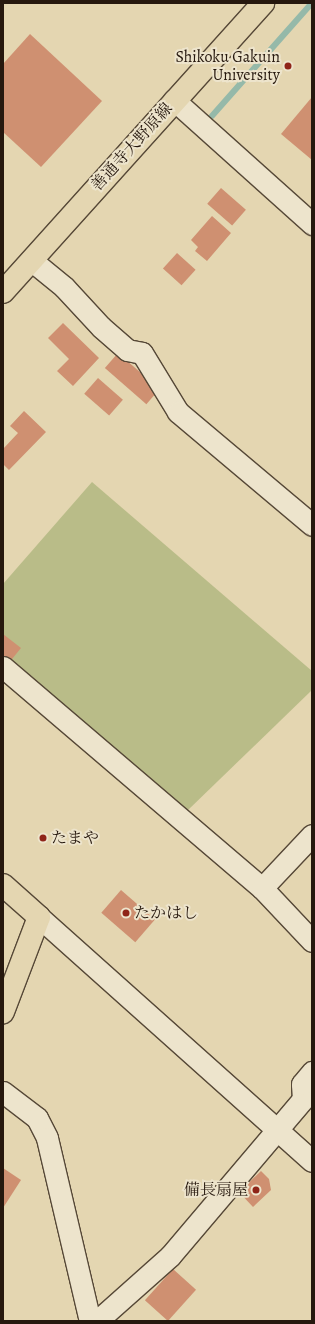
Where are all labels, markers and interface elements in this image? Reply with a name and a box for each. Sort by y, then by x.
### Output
place label: Shikoku Gakuin University [175,47,280,85]
marker: Shikoku Gakuin University [283,61,293,71]
street label: 善通寺大野原線 [87,99,177,195]
place label: たまや [51,828,99,848]
marker: たまや [38,833,48,843]
place label: たかはし [134,903,198,923]
marker: たかはし [121,908,131,918]
place label: 備長扇屋 [184,1180,248,1200]
marker: 備長扇屋 [251,1185,261,1195]

